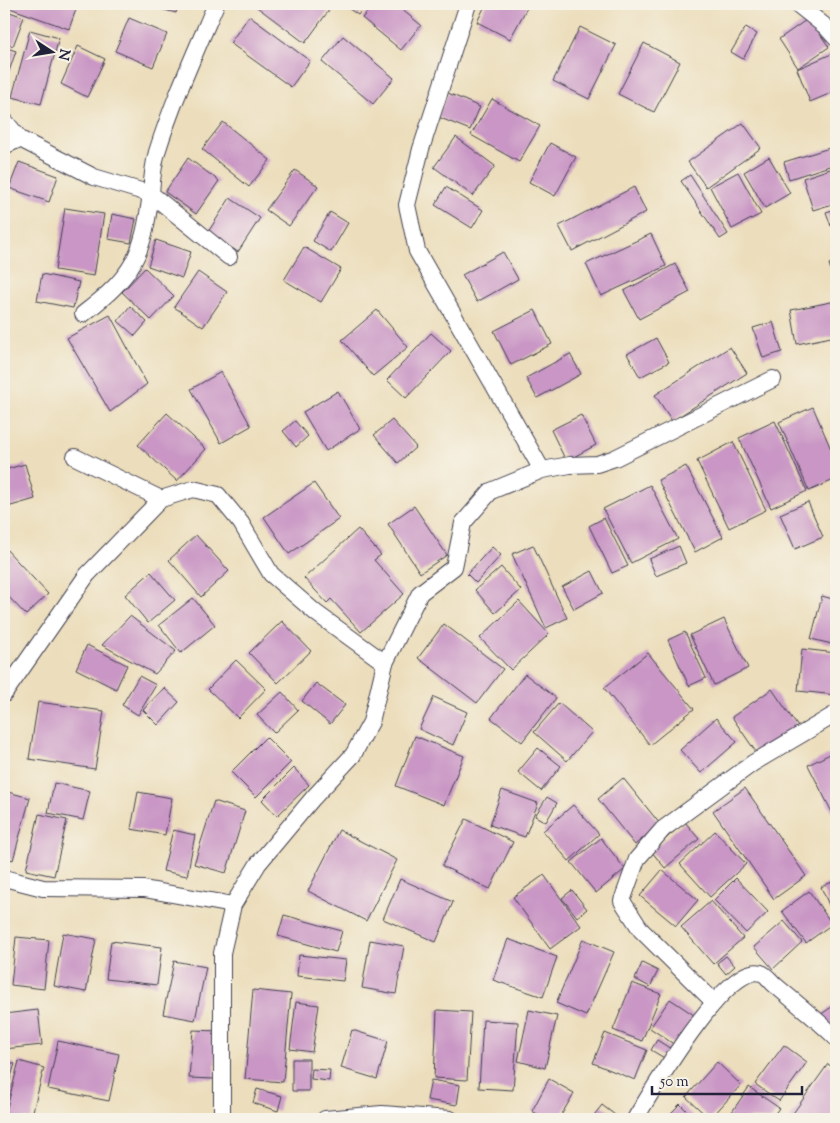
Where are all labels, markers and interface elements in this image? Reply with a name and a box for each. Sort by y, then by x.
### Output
north arrow [28,28,78,78]
text: N [52,47,74,62]
scale bar [652,1063,802,1095]
text: 50 m [659,1072,689,1093]

